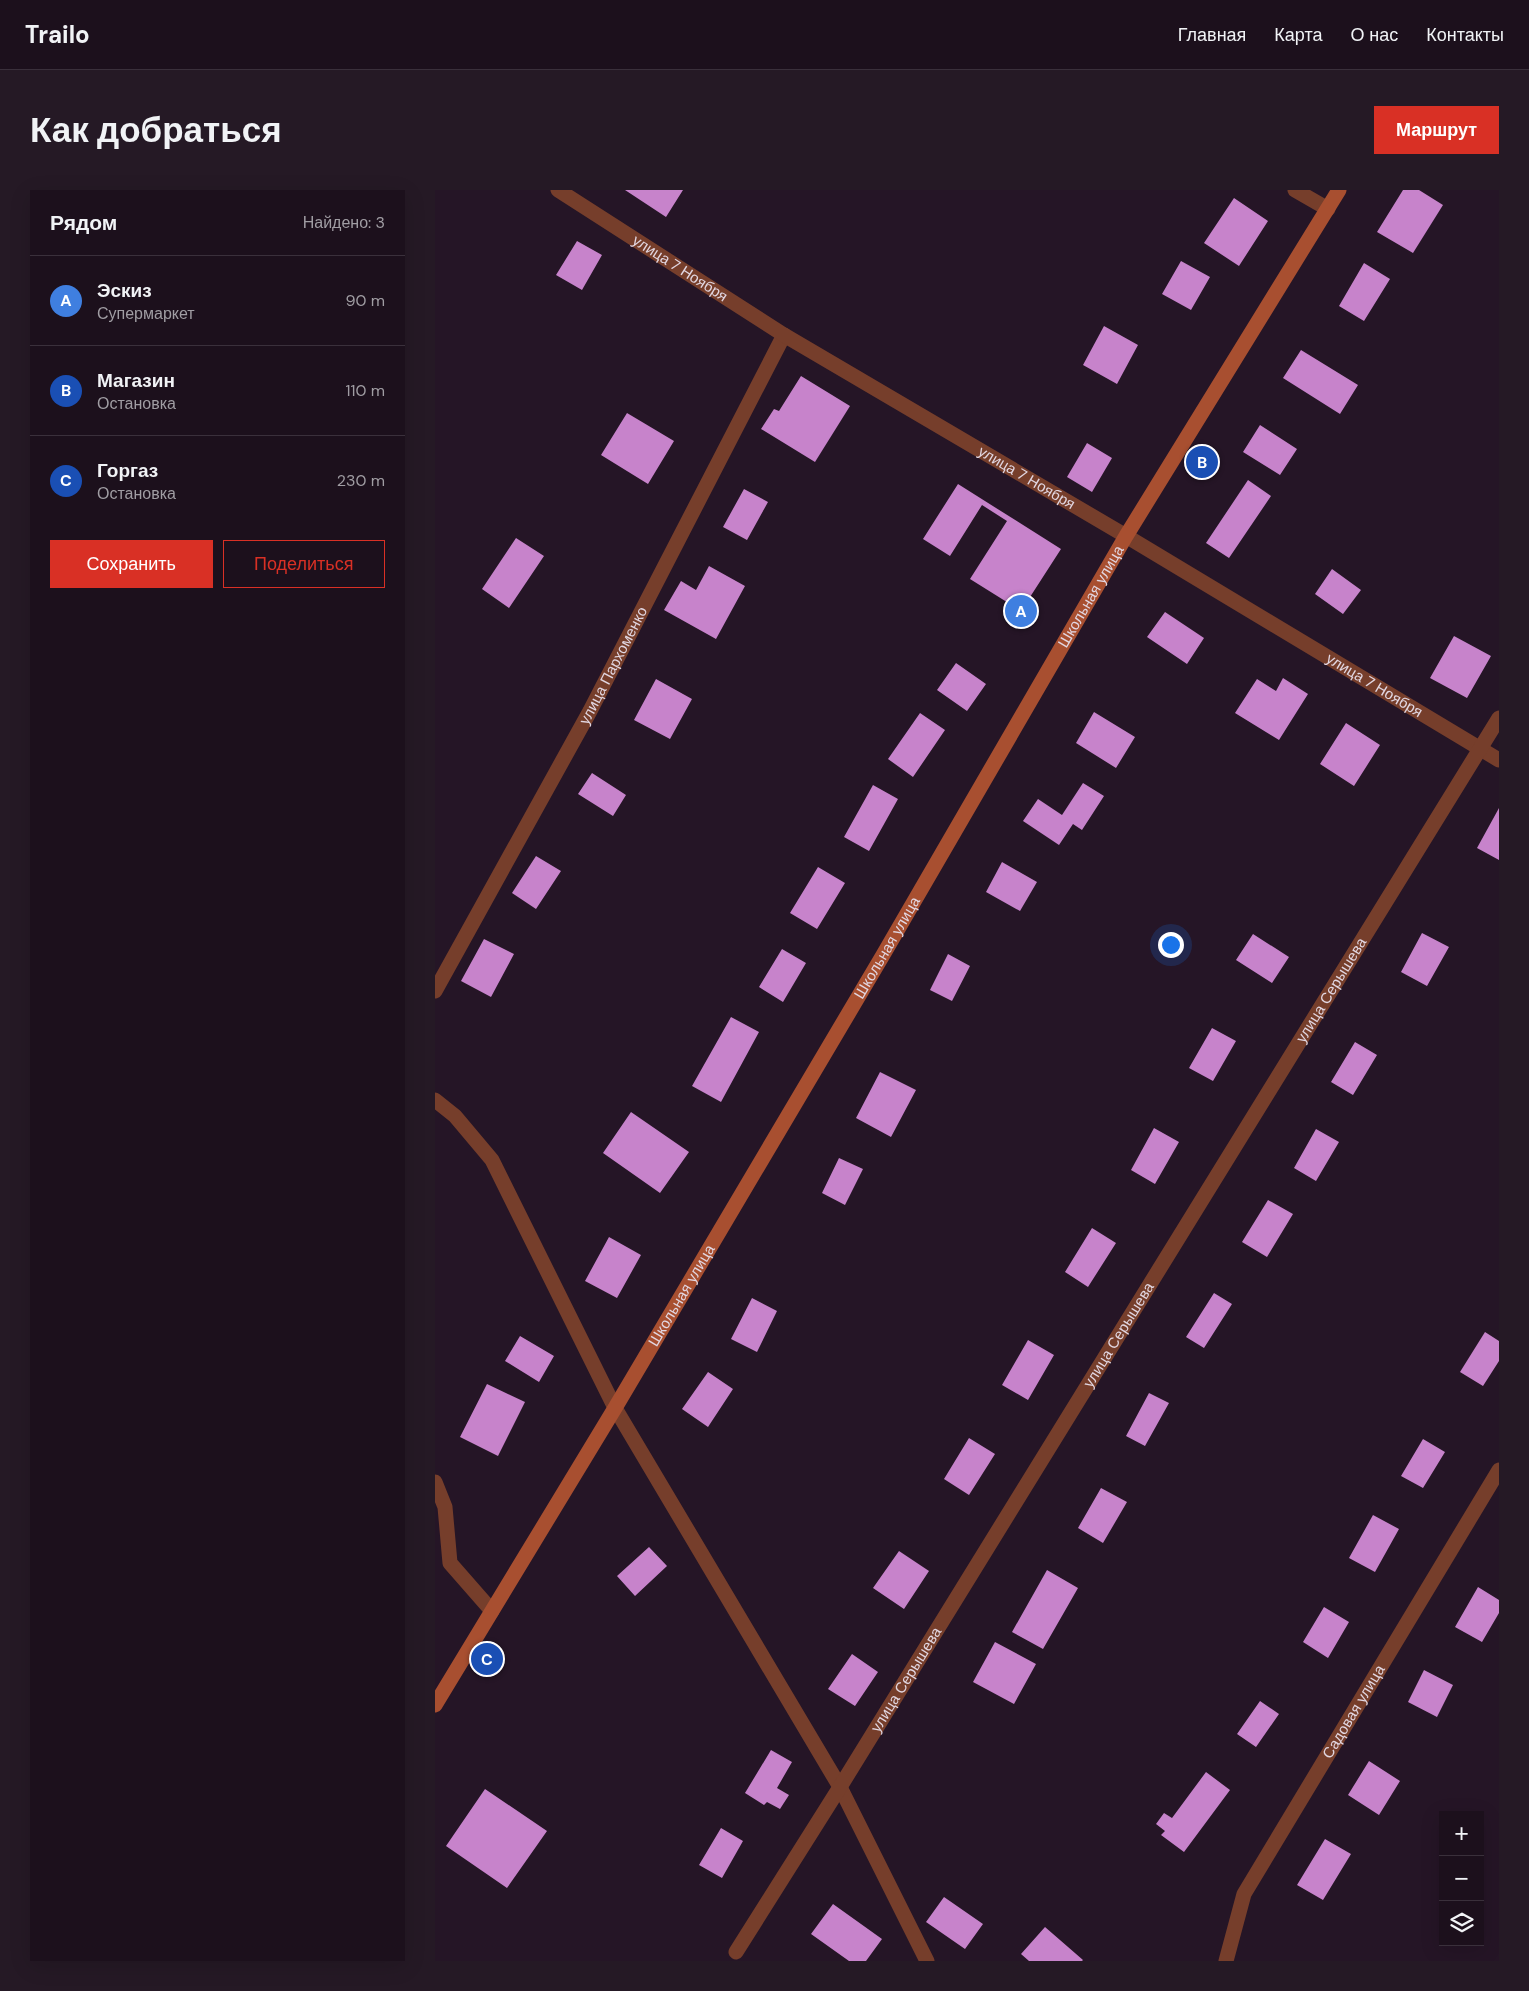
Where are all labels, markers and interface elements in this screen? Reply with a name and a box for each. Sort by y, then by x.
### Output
text: Trailo [25,19,90,50]
text: Главная [1178,23,1246,47]
text: Карта [1274,23,1323,47]
text: О нас [1351,23,1398,47]
text: Контакты [1426,23,1504,47]
button: Маршрут [1374,106,1499,154]
text: Как добраться [30,107,282,153]
text: Рядом [50,209,117,237]
text: Найдено: 3 [303,212,385,233]
street label: улица 7 Ноября [629,230,732,306]
text: Эскиз [97,278,152,303]
text: A [60,290,72,311]
text: 90 m [345,290,385,311]
text: Супермаркет [97,303,195,324]
text: Магазин [97,368,175,393]
text: B [61,380,71,401]
text: 110 m [346,380,385,401]
text: Остановка [97,393,176,414]
street label: улица 7 Ноября [974,441,1079,514]
pin: B [1186,443,1218,481]
text: Горгаз [97,458,158,483]
text: C [60,470,72,491]
text: 230 m [337,470,385,491]
text: Остановка [97,483,176,504]
button: Сохранить [50,540,213,588]
button: Поделиться [223,540,385,588]
street label: Школьная улица [1053,541,1129,651]
pin: A [1005,592,1037,630]
street label: улица Пархоменко [574,603,652,728]
street label: улица 7 Ноября [1322,648,1427,722]
street label: Школьная улица [849,892,925,1002]
your location [1158,932,1184,958]
street label: улица Серышева [1291,933,1372,1047]
street label: Школьная улица [644,1240,720,1350]
street label: улица Серышева [1079,1278,1159,1391]
street label: улица Серышева [866,1623,946,1736]
pin: C [471,1640,503,1678]
street label: Садовая улица [1318,1661,1390,1762]
map controls [1439,1811,1484,1946]
button: + [1439,1811,1484,1856]
button: − [1439,1856,1484,1901]
button: layers [1439,1901,1484,1946]

